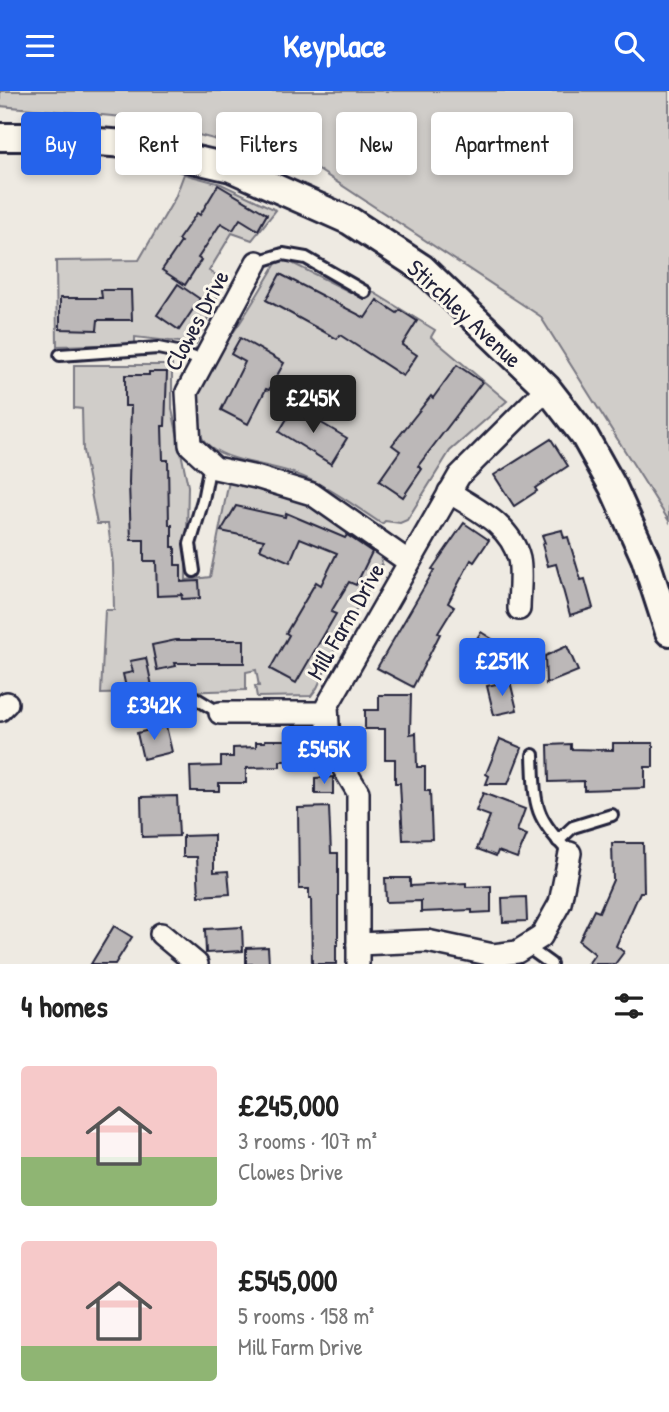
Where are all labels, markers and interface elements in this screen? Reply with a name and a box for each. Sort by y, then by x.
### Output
text: Keyplace [283,24,386,67]
icon: menu [21,27,59,65]
icon: search [610,27,648,65]
chip: Buy [21,112,101,175]
chip: Rent [115,112,202,175]
chip: Filters [216,112,322,175]
chip: New [336,112,417,175]
chip: Apartment [431,112,573,175]
street label: Stirchley Avenue [401,252,530,375]
street label: Clowes Drive [156,264,236,376]
pin: £245K [264,375,362,435]
text: £245K [286,382,340,413]
street label: Mill Farm Drive [299,556,392,685]
pin: £251K [453,639,551,698]
text: £251K [475,645,529,676]
pin: £342K [105,683,203,742]
text: £342K [127,689,181,720]
pin: £545K [275,727,373,786]
text: £545K [298,733,350,764]
text: 4 homes [21,986,108,1026]
icon: filters [610,987,648,1025]
text: £245,000 [238,1085,339,1125]
icon: home [77,1094,161,1178]
text: 3 rooms · 107 m² [238,1125,377,1156]
text: Clowes Drive [238,1156,343,1187]
text: £545,000 [238,1260,338,1300]
icon: home [77,1269,161,1353]
text: 5 rooms · 158 m² [238,1300,374,1331]
text: Mill Farm Drive [238,1331,363,1362]

